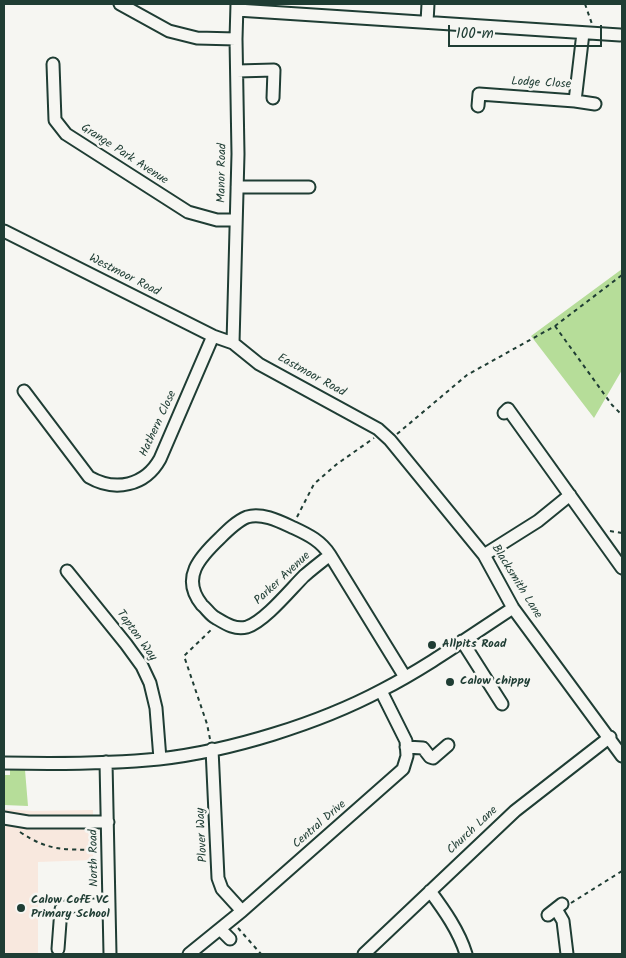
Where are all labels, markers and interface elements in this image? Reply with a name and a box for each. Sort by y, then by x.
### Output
scale bar [451,15,605,47]
text: 100 m [456,22,494,46]
street label: Lodge Close [511,75,571,93]
street label: Grange Park Avenue [78,121,170,189]
street label: Manor Road [215,143,231,203]
street label: Westmoor Road [86,252,162,300]
street label: Eastmoor Road [274,351,348,401]
street label: Hathern Close [137,389,181,459]
street label: Blacksmith Lane [487,542,545,622]
street label: Parker Avenue [252,549,314,609]
street label: Tapton Way [113,608,159,664]
place label: Allpits Road [442,638,506,652]
marker: Allpits Road [426,639,438,651]
place label: Calow chippy [460,675,530,689]
marker: Calow chippy [444,676,456,688]
street label: Central Drive [290,798,350,852]
street label: Church Lane [445,804,501,858]
street label: Plover Way [194,807,212,863]
street label: North Road [87,829,103,887]
place label: Calow CofE VC Primary School [31,894,110,922]
marker: Calow CofE VC Primary School [15,902,27,914]

